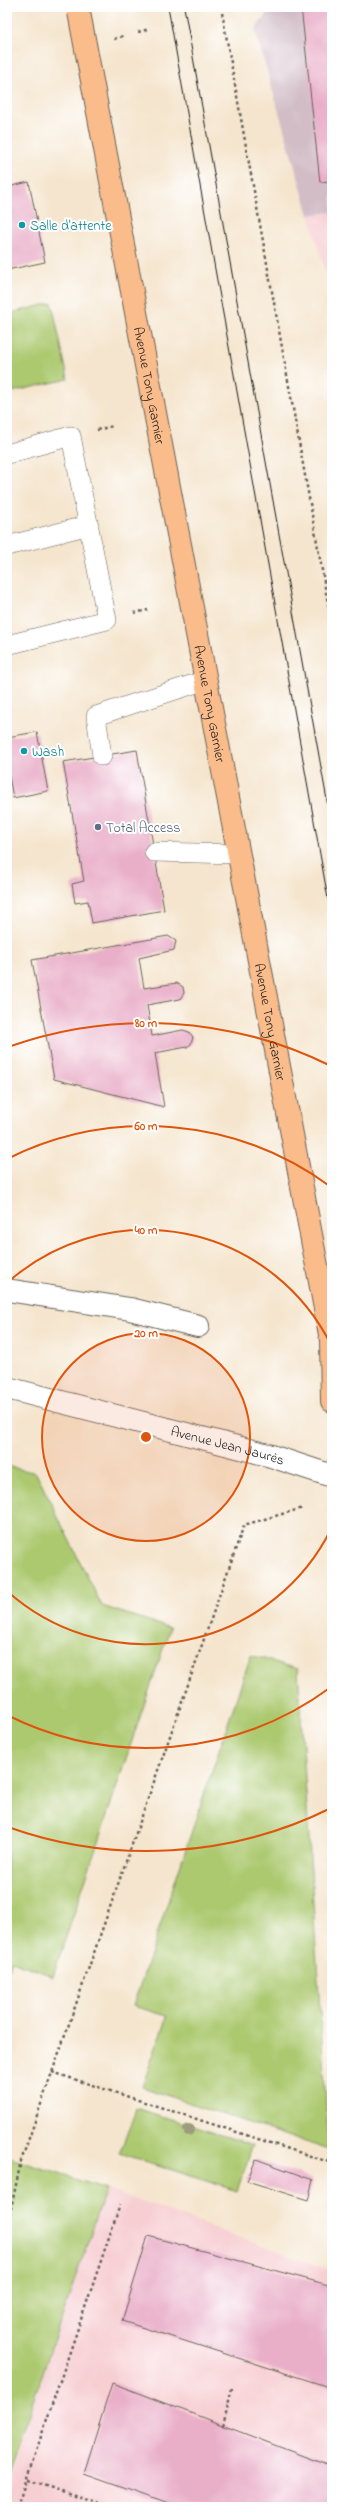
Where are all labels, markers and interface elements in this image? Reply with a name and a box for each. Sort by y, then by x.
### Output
place label: Salle d'attente [30,216,112,237]
marker: Salle d'attente [17,220,27,230]
street label: Avenue Tony Garnier [127,325,170,447]
street label: Avenue Tony Garnier [187,643,230,765]
place label: Wash [32,742,64,763]
marker: Wash [19,746,29,756]
place label: Total Access [106,818,180,839]
marker: Total Access [93,822,103,832]
street label: Avenue Tony Garnier [248,962,291,1083]
text: 80 m [134,1015,158,1033]
text: 60 m [134,1118,158,1136]
text: 40 m [134,1222,158,1240]
text: 20 m [133,1325,158,1343]
street label: Avenue Jean Jaurès [168,1421,287,1472]
centre of rings [139,1430,153,1444]

